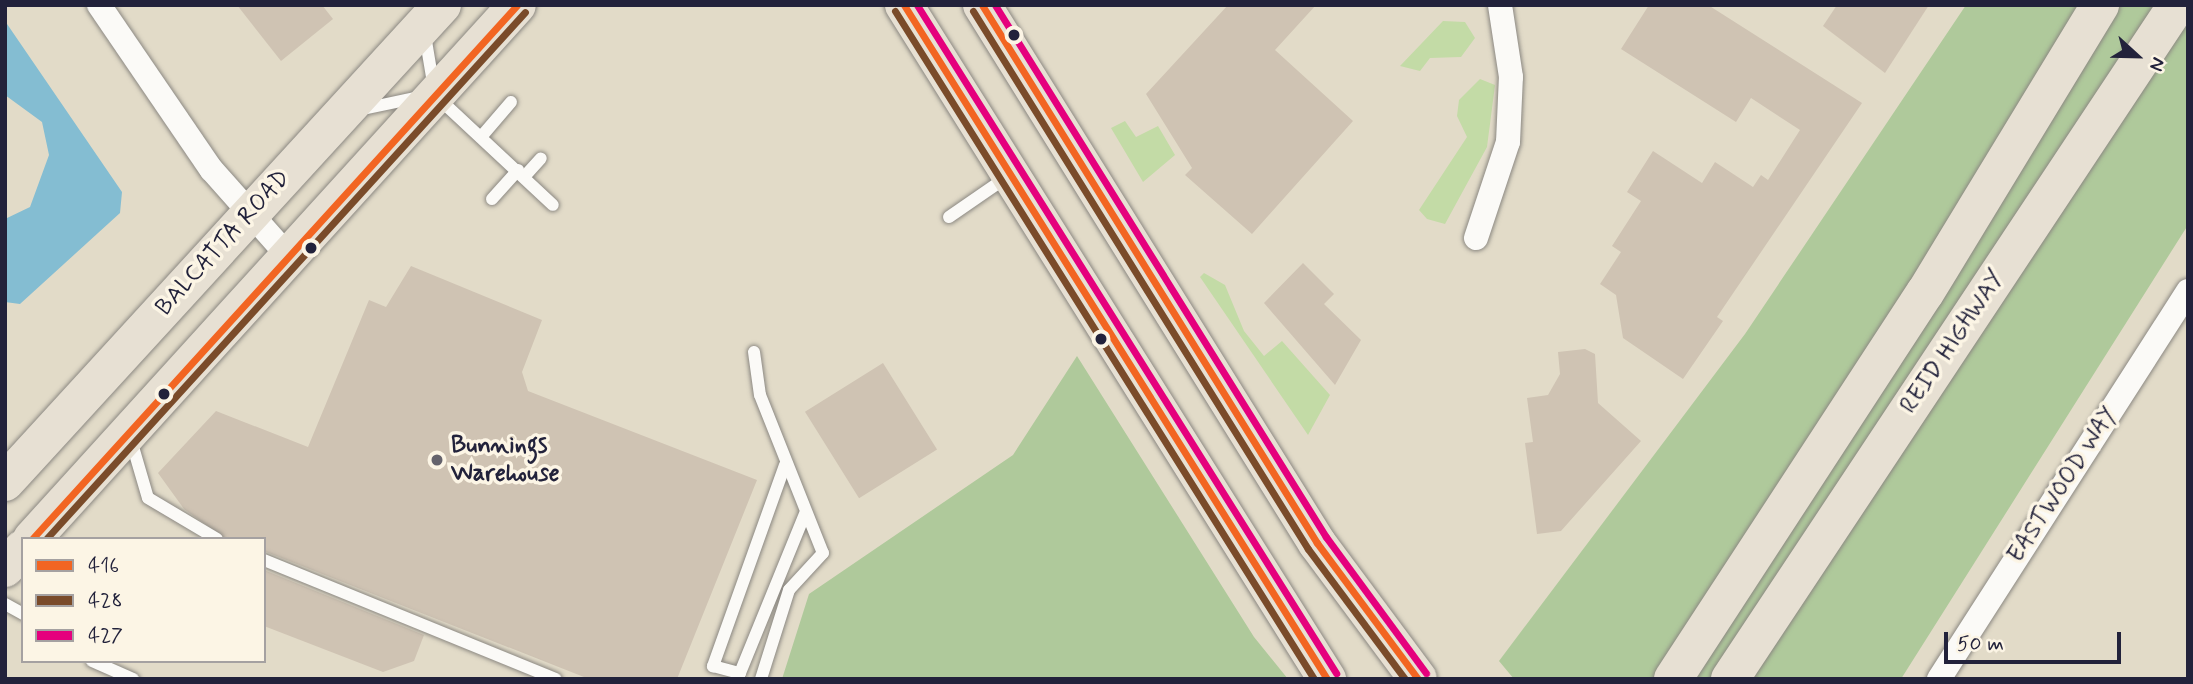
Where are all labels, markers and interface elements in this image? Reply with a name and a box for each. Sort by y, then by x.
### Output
north arrow [2102,21,2172,91]
unlabelled marker [1007,28,1021,42]
text: N [2143,54,2171,75]
street label: BALCATTA ROAD [151,165,295,321]
unlabelled marker [304,241,318,255]
street label: REID HIGHWAY [1893,262,2013,422]
unlabelled marker [1094,332,1108,346]
unlabelled marker [157,387,171,401]
street label: EASTWOOD WAY [2001,401,2125,569]
place label: Bunnings Warehouse [451,432,560,488]
marker: Bunnings Warehouse [429,452,445,468]
legend [21,537,266,663]
text: 416 [88,552,119,580]
text: 428 [88,587,123,615]
scale bar [1948,618,2125,662]
text: 427 [88,622,123,650]
text: 50 m [1957,630,2004,658]

